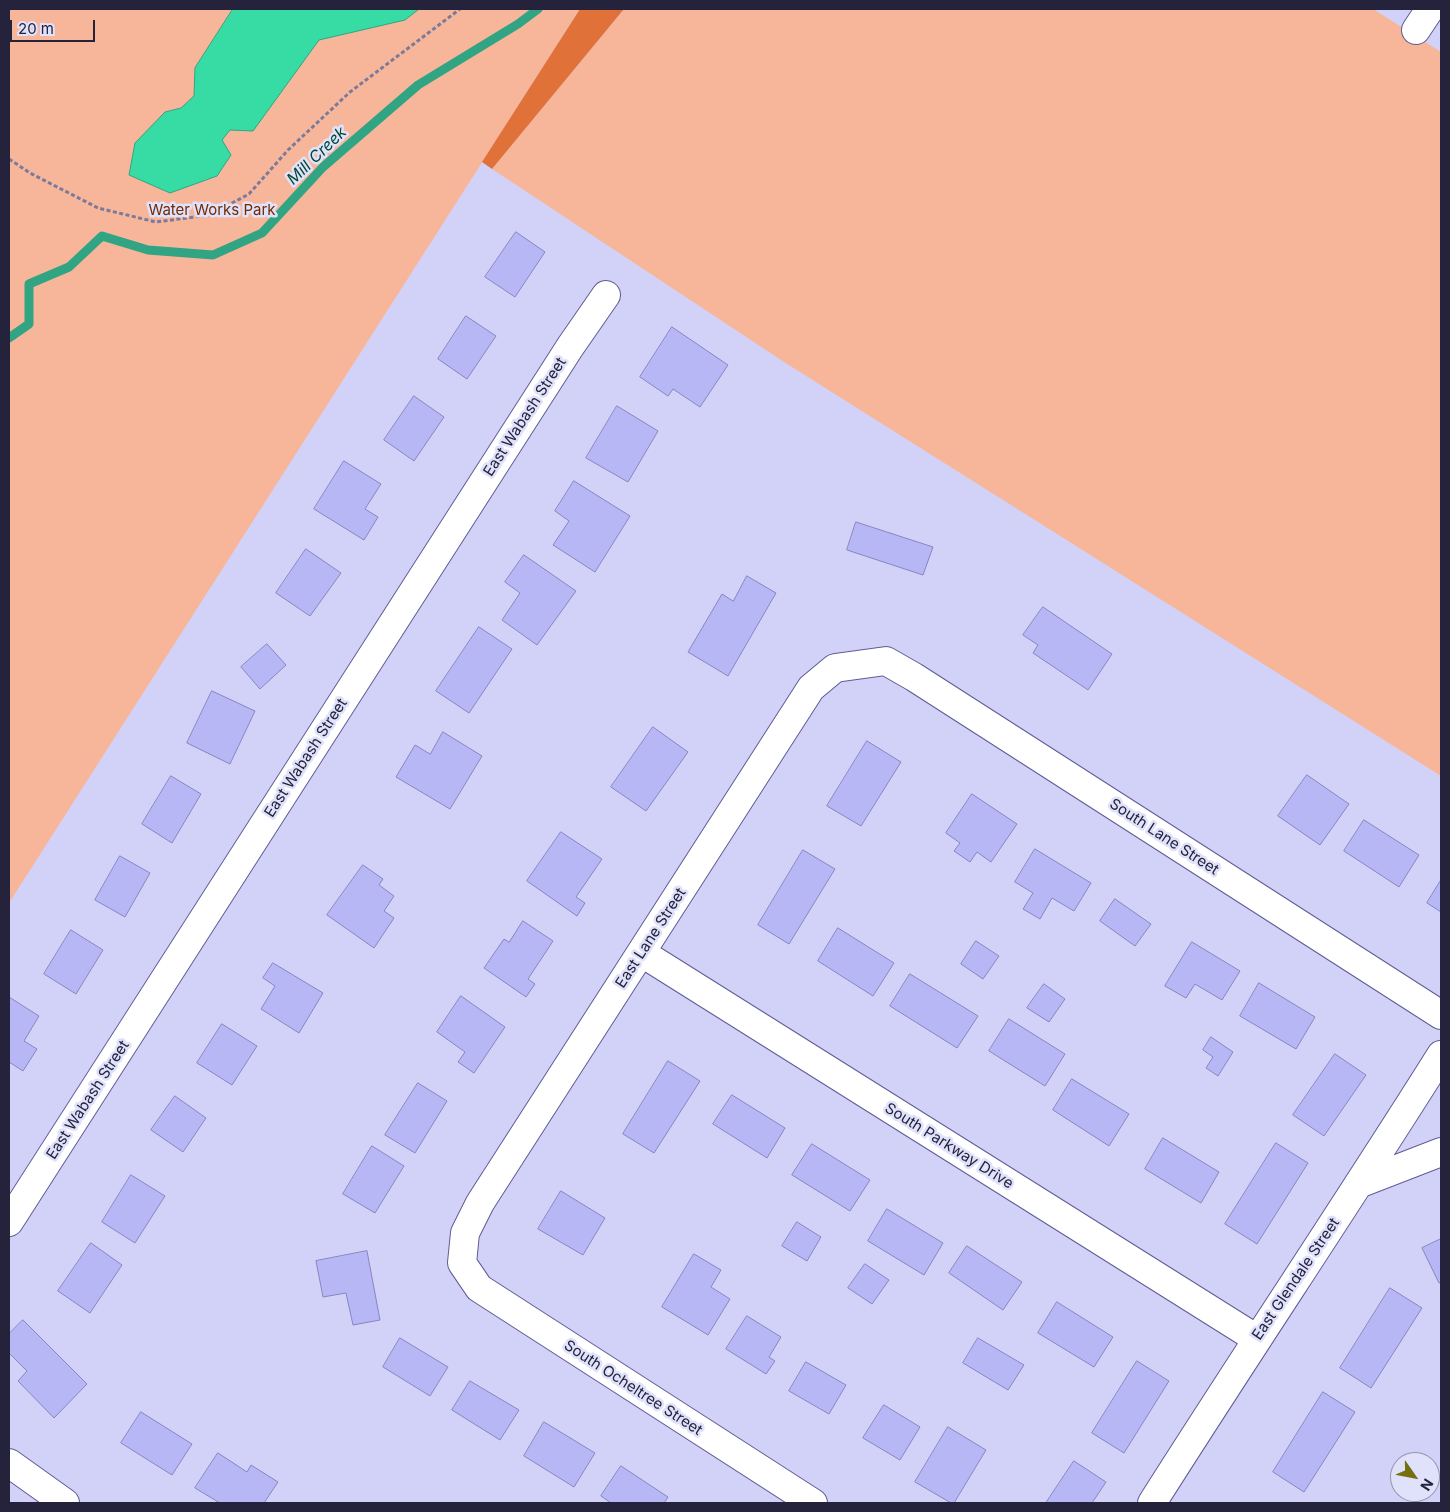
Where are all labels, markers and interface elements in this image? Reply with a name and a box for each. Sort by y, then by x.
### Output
scale bar [12,10,98,42]
text: 20 m [18,19,54,38]
water label: Mill Creek [283,123,351,189]
park label: Water Works Park [148,201,276,219]
street label: East Wabash Street [480,354,570,480]
street label: East Wabash Street [261,695,351,821]
street label: South Lane Street [1106,795,1222,879]
street label: East Lane Street [612,885,690,991]
street label: East Wabash Street [43,1037,133,1163]
street label: South Parkway Drive [881,1099,1017,1193]
street label: East Glendale Street [1248,1215,1344,1343]
street label: South Ocheltree Street [560,1337,706,1439]
north arrow [1390,1452,1440,1502]
text: N [1417,1476,1437,1494]

